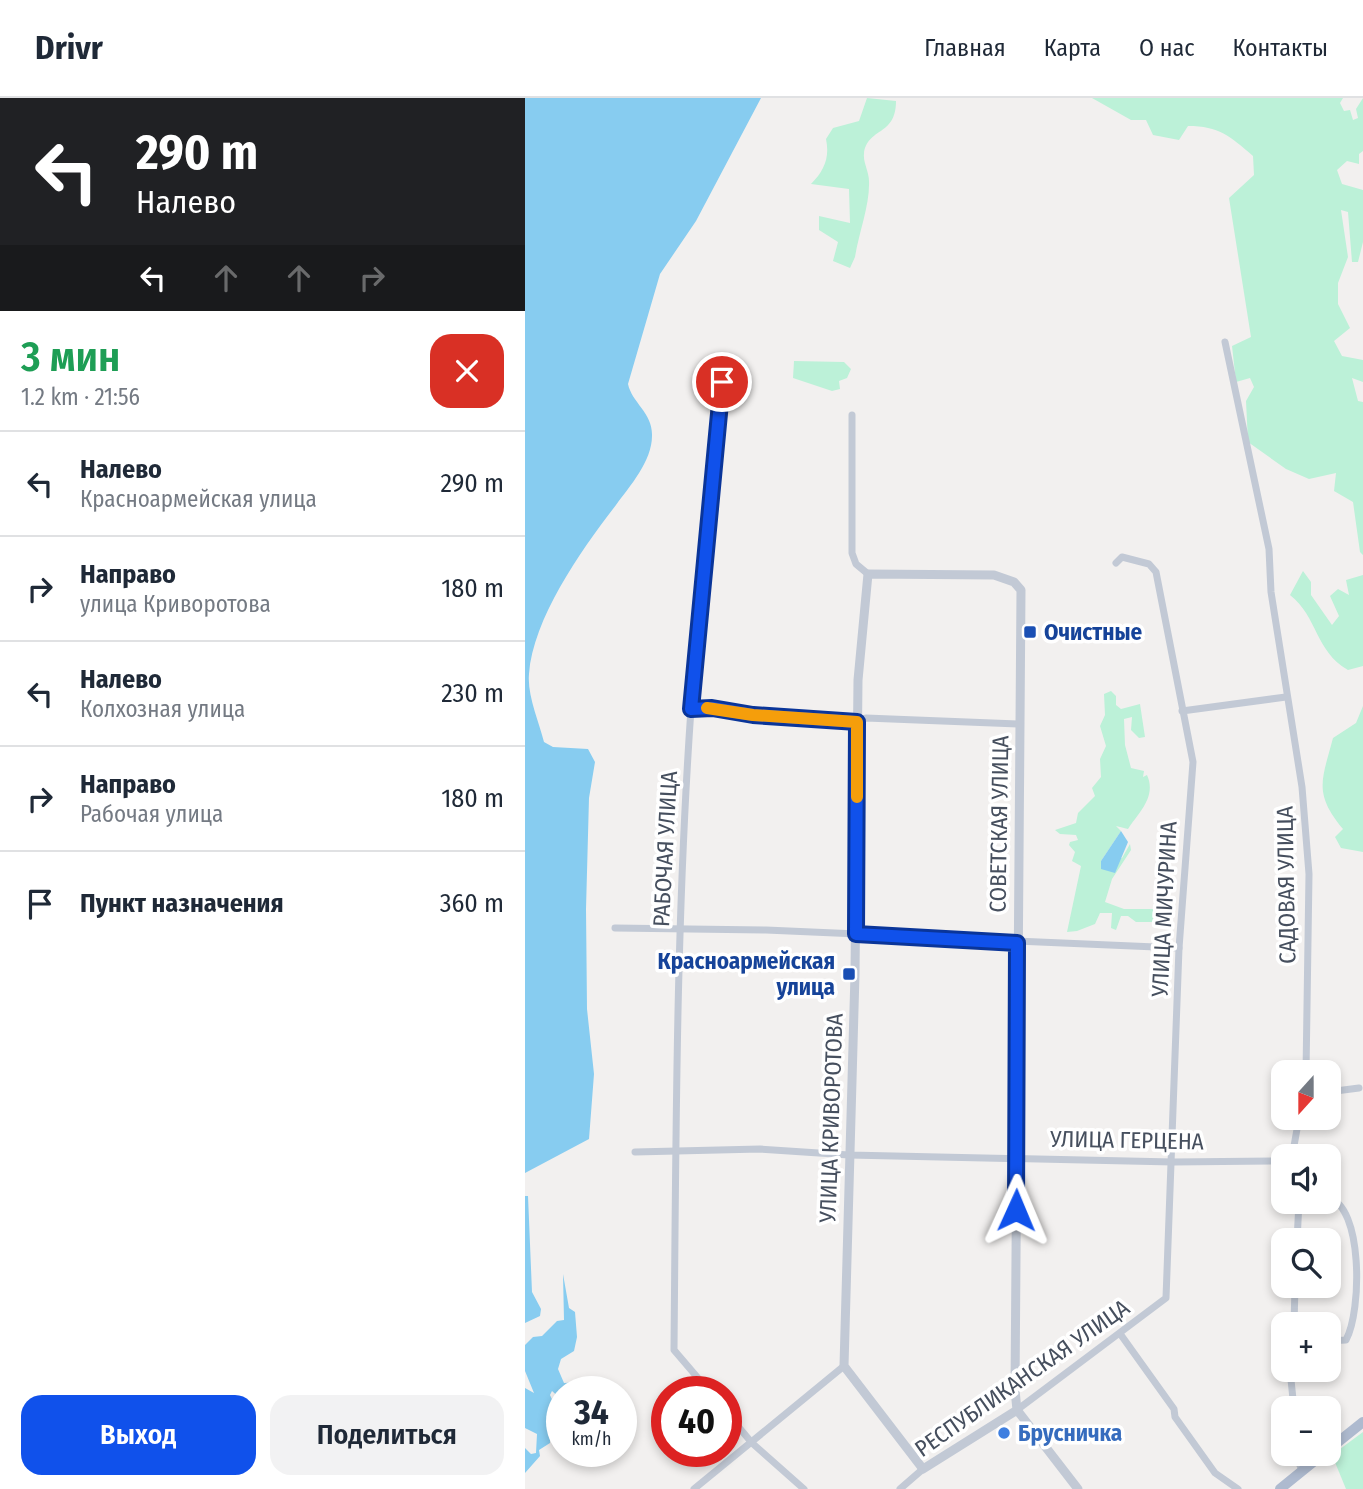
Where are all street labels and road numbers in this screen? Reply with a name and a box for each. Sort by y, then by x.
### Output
street label: СОВЕТСКАЯ УЛИЦА [983,735,1015,913]
street label: РАБОЧАЯ УЛИЦА [647,770,683,928]
street label: САДОВАЯ УЛИЦА [1271,806,1301,964]
street label: УЛИЦА МИЧУРИНА [1145,821,1183,998]
street label: УЛИЦА КРИВОРОТОВА [813,1013,849,1224]
street label: УЛИЦА ГЕРЦЕНА [1049,1125,1204,1155]
street label: РЕСПУБЛИКАНСКАЯ УЛИЦА [909,1293,1135,1463]

